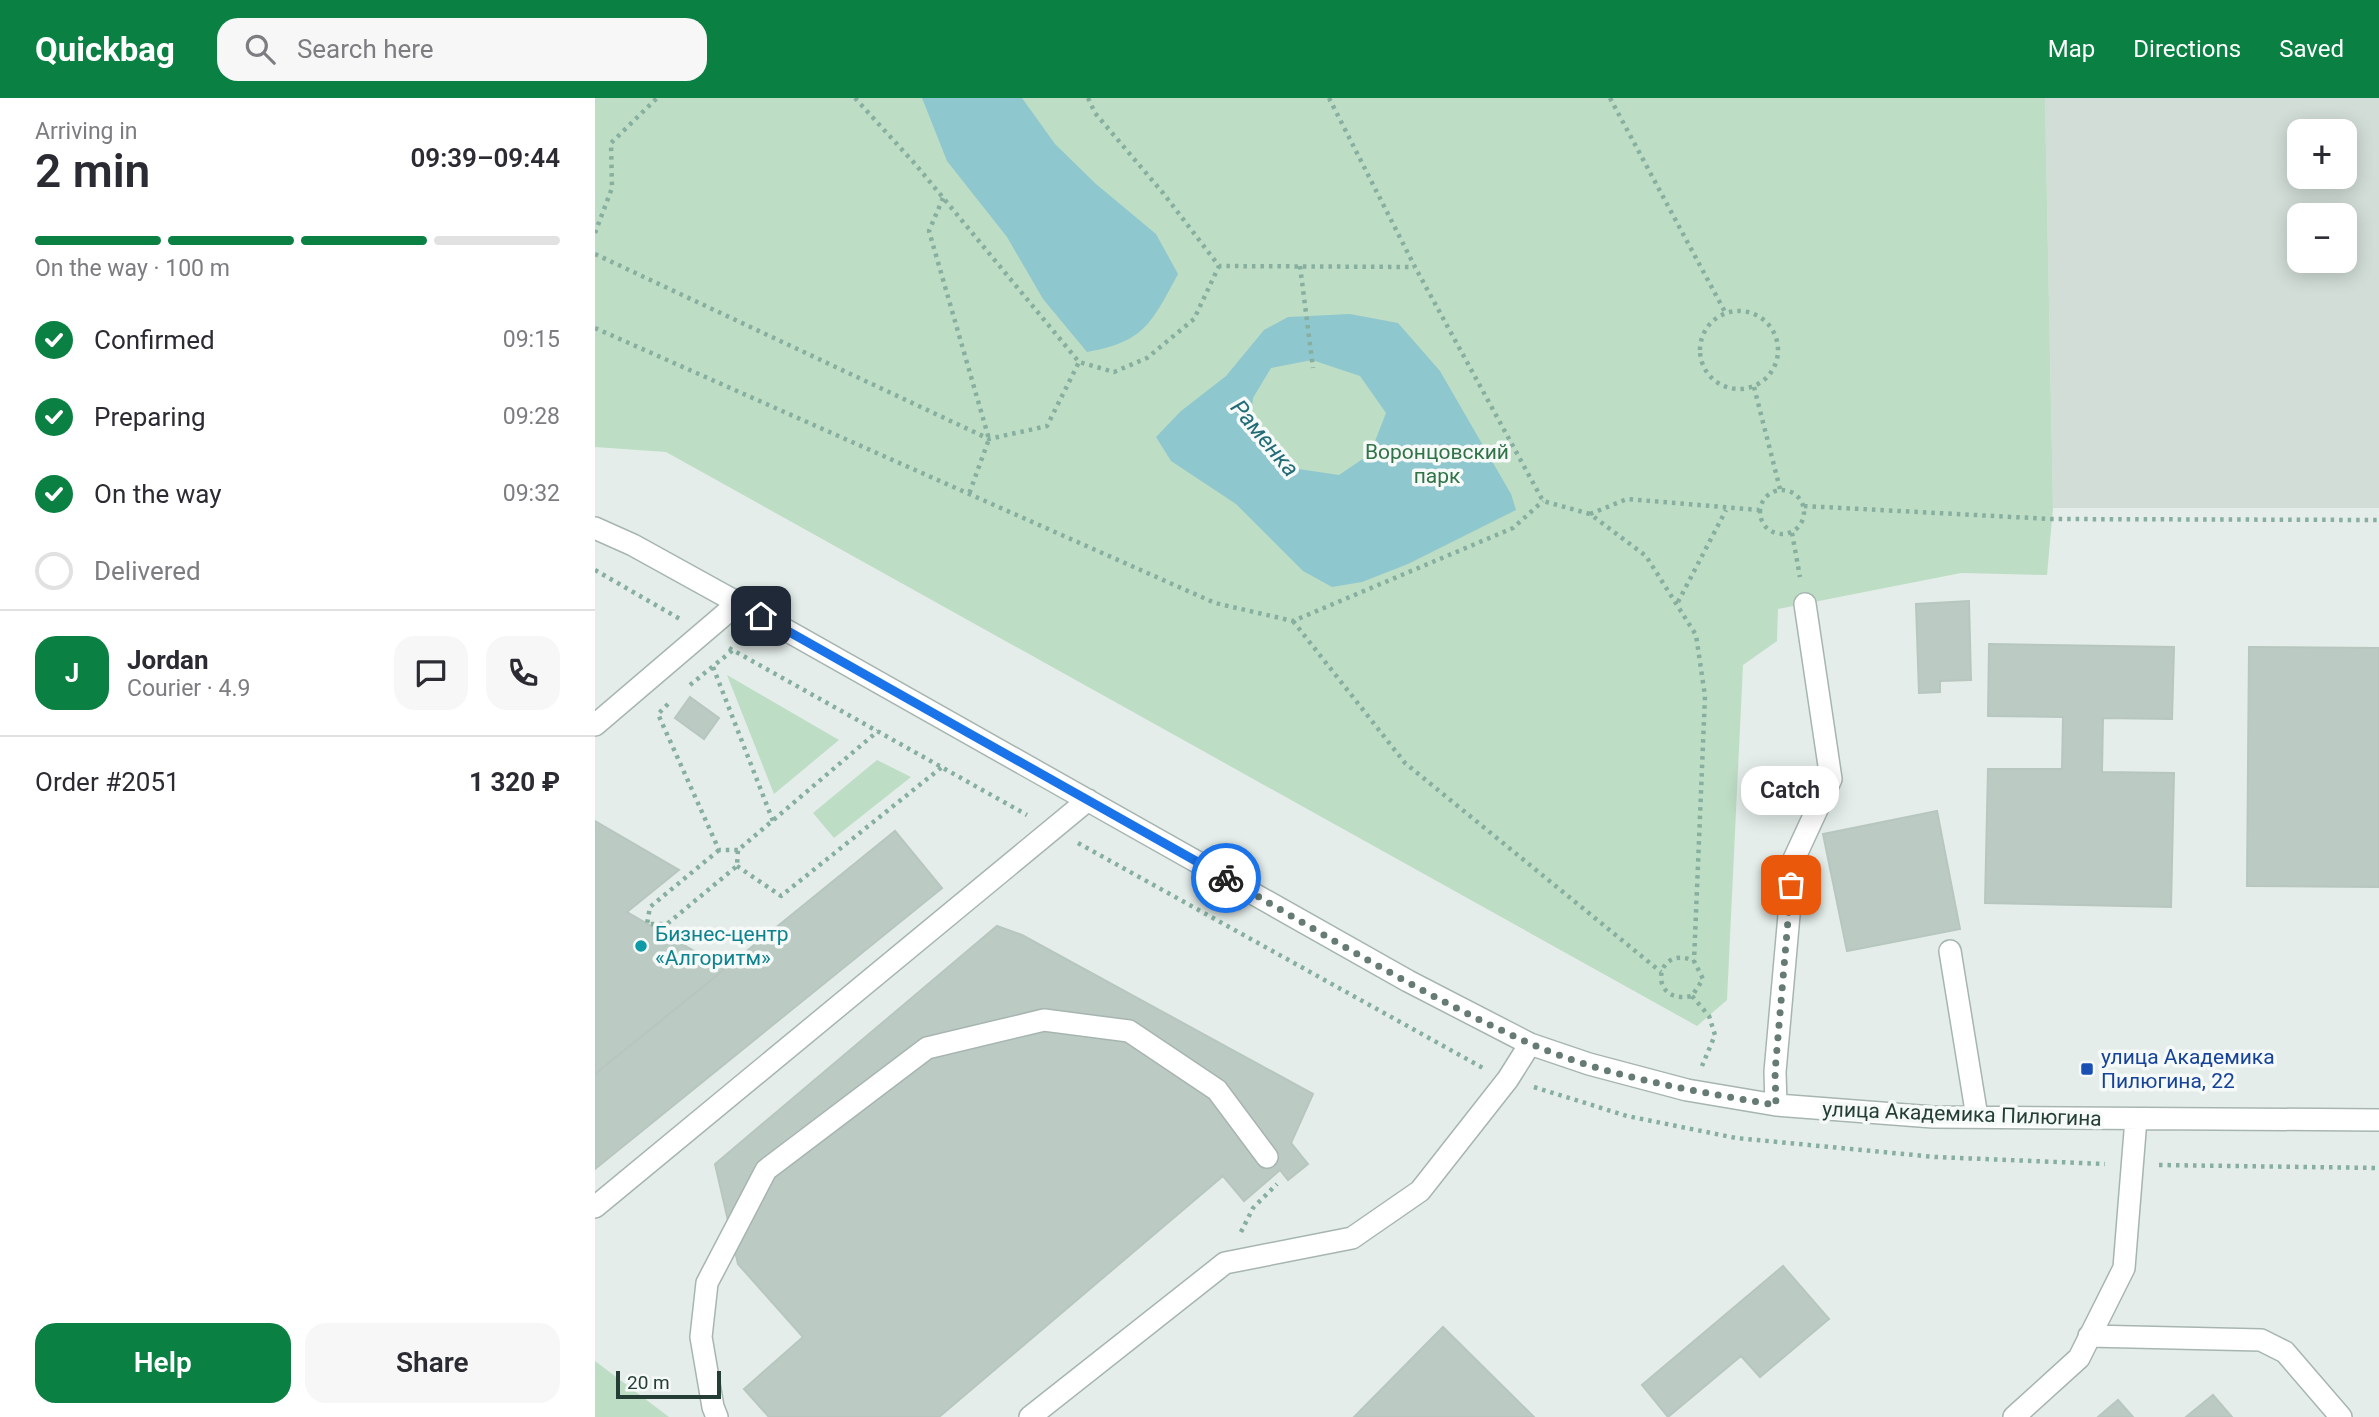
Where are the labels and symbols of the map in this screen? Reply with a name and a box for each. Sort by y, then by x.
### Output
water label: Раменка [1225,395,1304,482]
park label: Воронцовский парк [1365,440,1509,488]
pin [731,586,791,646]
callout: Catch [1742,766,1840,815]
courier [1191,843,1261,913]
pin [1761,855,1821,915]
place label: Бизнес-центр «Алгоритм» [655,922,789,970]
marker: Бизнес-центр «Алгоритм» [633,938,649,954]
place label: улица Академика Пилюгина, 22 [2101,1045,2275,1093]
marker: улица Академика Пилюгина, 22 [2079,1061,2095,1077]
street label: улица Академика Пилюгина [1822,1097,2102,1131]
scale bar [616,1368,721,1400]

